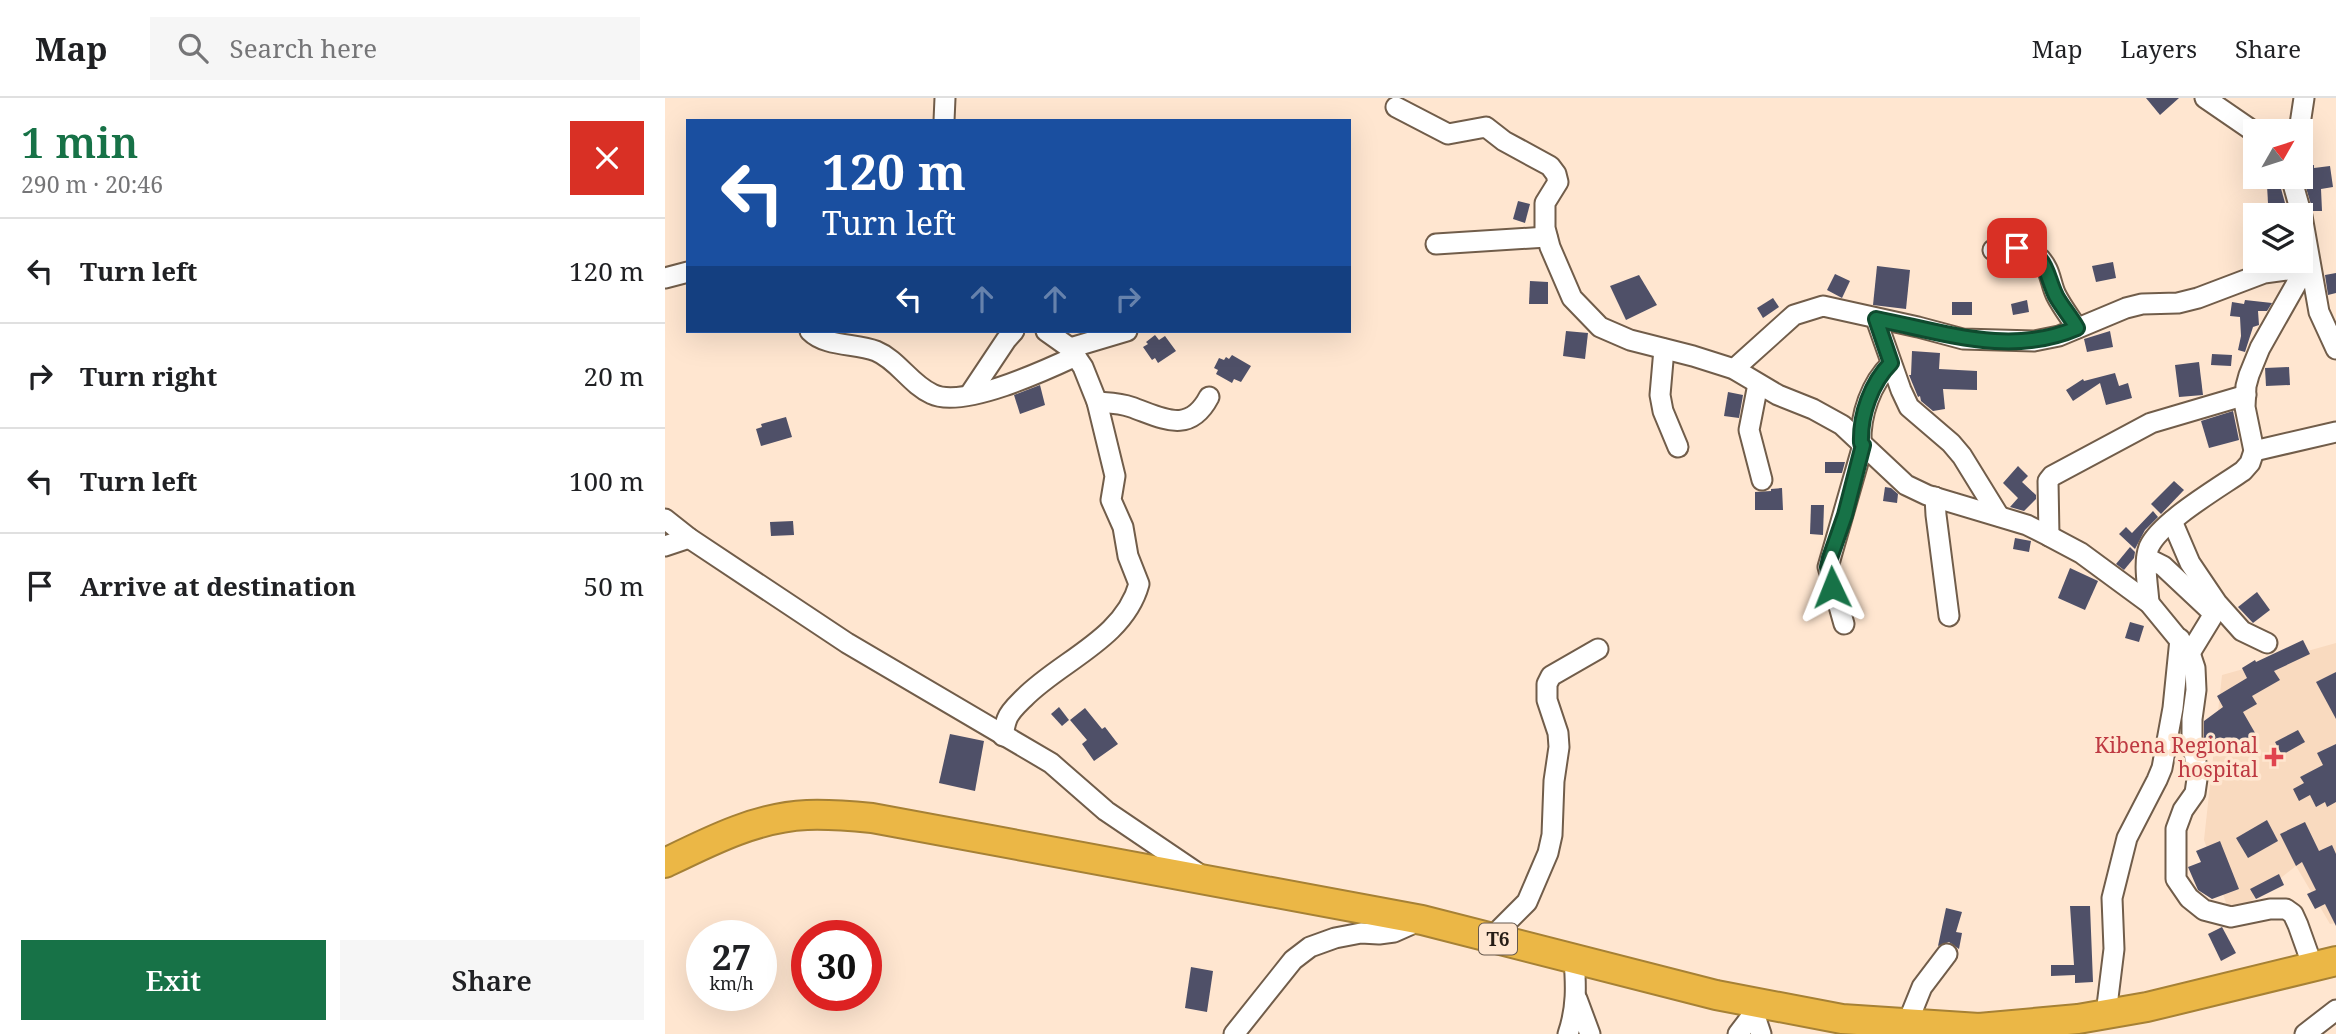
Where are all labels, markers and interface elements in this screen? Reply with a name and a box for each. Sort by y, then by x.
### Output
search box [150,17,640,80]
text: Map [35,26,108,71]
icon: search [174,29,212,67]
text: Search here [230,30,377,66]
text: Map [2032,32,2083,65]
text: Layers [2121,32,2197,65]
text: Share [2235,32,2301,65]
text: 1 min [21,113,138,170]
north arrow [2243,119,2313,189]
map controls [2243,119,2313,273]
button: close [570,121,644,195]
text: 120 m [822,138,966,204]
icon: left [707,147,798,238]
text: 290 m · 20:46 [21,168,163,200]
text: Turn left [822,201,956,244]
button: layers [2243,203,2313,273]
pin [1987,218,2047,278]
icon: arrive [1998,229,2036,267]
icon: left [21,252,59,290]
text: Turn left [80,253,197,289]
text: 120 m [569,253,644,289]
icon: left [890,280,928,318]
icon: ahead [963,280,1001,318]
icon: ahead [1036,280,1074,318]
icon: right [1109,280,1147,318]
icon: right [21,357,59,395]
text: Turn right [80,358,217,394]
text: 20 m [584,358,644,394]
icon: left [21,462,59,500]
text: Turn left [80,463,197,499]
text: 100 m [569,463,644,499]
position arrow [1795,550,1869,624]
icon: arrive [21,567,59,605]
text: Arrive at destination [80,568,356,604]
text: 50 m [584,568,644,604]
place label: Kibena Regional hospital [2095,731,2258,783]
marker: Kibena Regional hospital [2264,747,2284,767]
speed limit sign: 30 [791,920,882,1011]
road number: T6 [1479,924,1517,954]
text: 27 [712,933,751,980]
button: Exit [21,940,326,1020]
button: Share [340,940,644,1020]
text: km/h [709,971,754,995]

